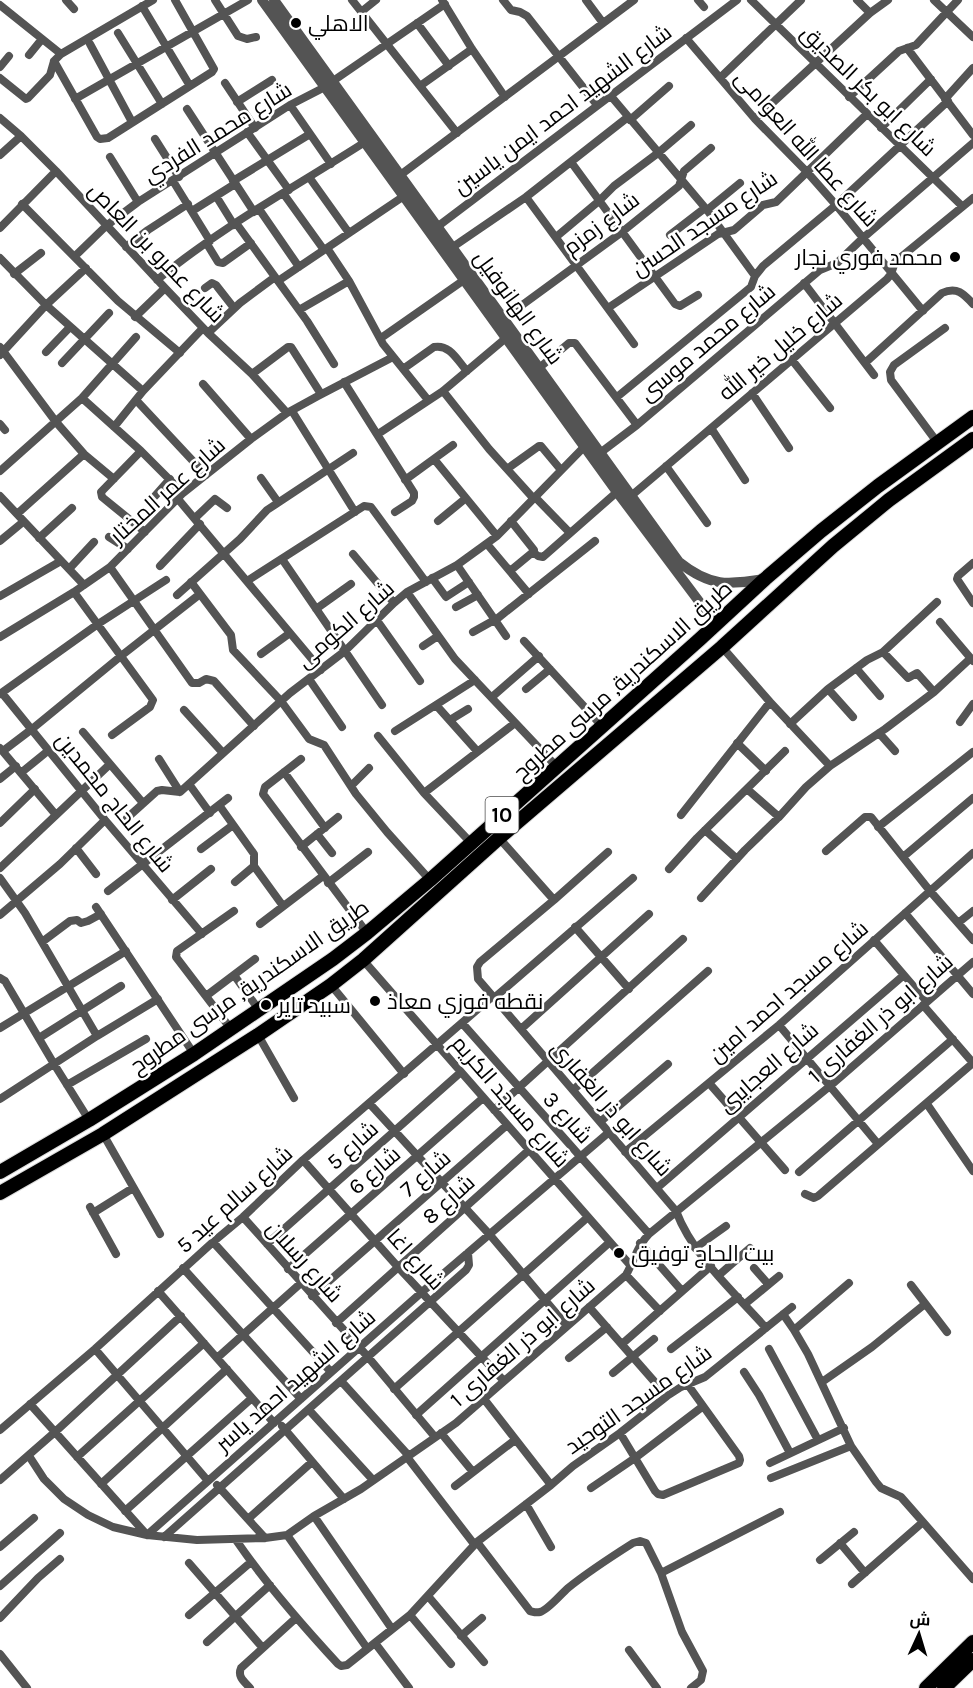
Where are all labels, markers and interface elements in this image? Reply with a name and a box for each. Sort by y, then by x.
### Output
place label: الاهلي [308,11,369,40]
marker: الاهلي [289,16,303,30]
street label: شارع الشهيد احمد ايمن ياسين [448,19,677,201]
street label: شارع ابو بكر الصديق [795,20,941,163]
street label: شارع عطا الله العوامى [728,64,885,233]
street label: شارع محمد الفردي [139,77,298,191]
street label: شارع مسجد الحسن [627,165,783,283]
street label: شارع عمرو بن العاص [82,177,230,329]
street label: شارع زمزم [559,187,646,262]
street label: شارع الهانوفيل [467,245,568,370]
place label: محمد فوري نجار [794,245,943,274]
marker: محمد فوري نجار [948,250,962,264]
street label: شارع محمد موسى [634,278,782,408]
street label: شارع خليل خير الله [712,286,848,407]
street label: شارع عمر المختار [103,432,231,551]
street label: شارع الكومى [292,575,400,675]
street label: طريق الاسكندرية, مرسى مطروح [508,575,738,787]
street label: شارع الحاج محمدين [49,727,179,879]
road number: 10 [486,797,518,833]
street label: طريق الاسكندرية, مرسى مطروح [125,894,375,1080]
street label: شارع مسجد احمد امين [704,915,874,1069]
street label: شارع ابو ذر الغفارى 1 [803,949,959,1090]
place label: نقطه فوزي معاذ [387,989,543,1018]
place label: سبيد تاير [276,993,351,1019]
marker: نقطه فوزي معاذ [368,994,382,1008]
marker: سبيد تاير [259,998,273,1012]
street label: شارع العجايبى [713,1017,825,1119]
street label: شارع مسجد الكريم [444,1030,575,1174]
street label: شارع ابو ذر الغفارى [545,1036,677,1182]
street label: شارع 3 [536,1086,597,1150]
street label: شارع 5 [322,1116,384,1176]
street label: شارع سالم عيد 5 [171,1141,299,1260]
street label: شارع 6 [343,1141,407,1201]
street label: شارع 7 [395,1145,457,1203]
street label: شارع 8 [417,1170,481,1231]
street label: شارع رسلان [260,1215,348,1309]
street label: شارع اغا [380,1224,449,1296]
place label: بيت الحاج توفيق [631,1241,774,1268]
marker: بيت الحاج توفيق [612,1246,626,1260]
street label: شارع ابو ذر الغفارى 1 [445,1273,601,1414]
street label: شارع الشهيد احمد ياسر [209,1304,382,1459]
street label: شارع مسجد التوحيد [560,1340,717,1461]
north arrow [889,1604,949,1664]
text: ش [909,1609,931,1630]

